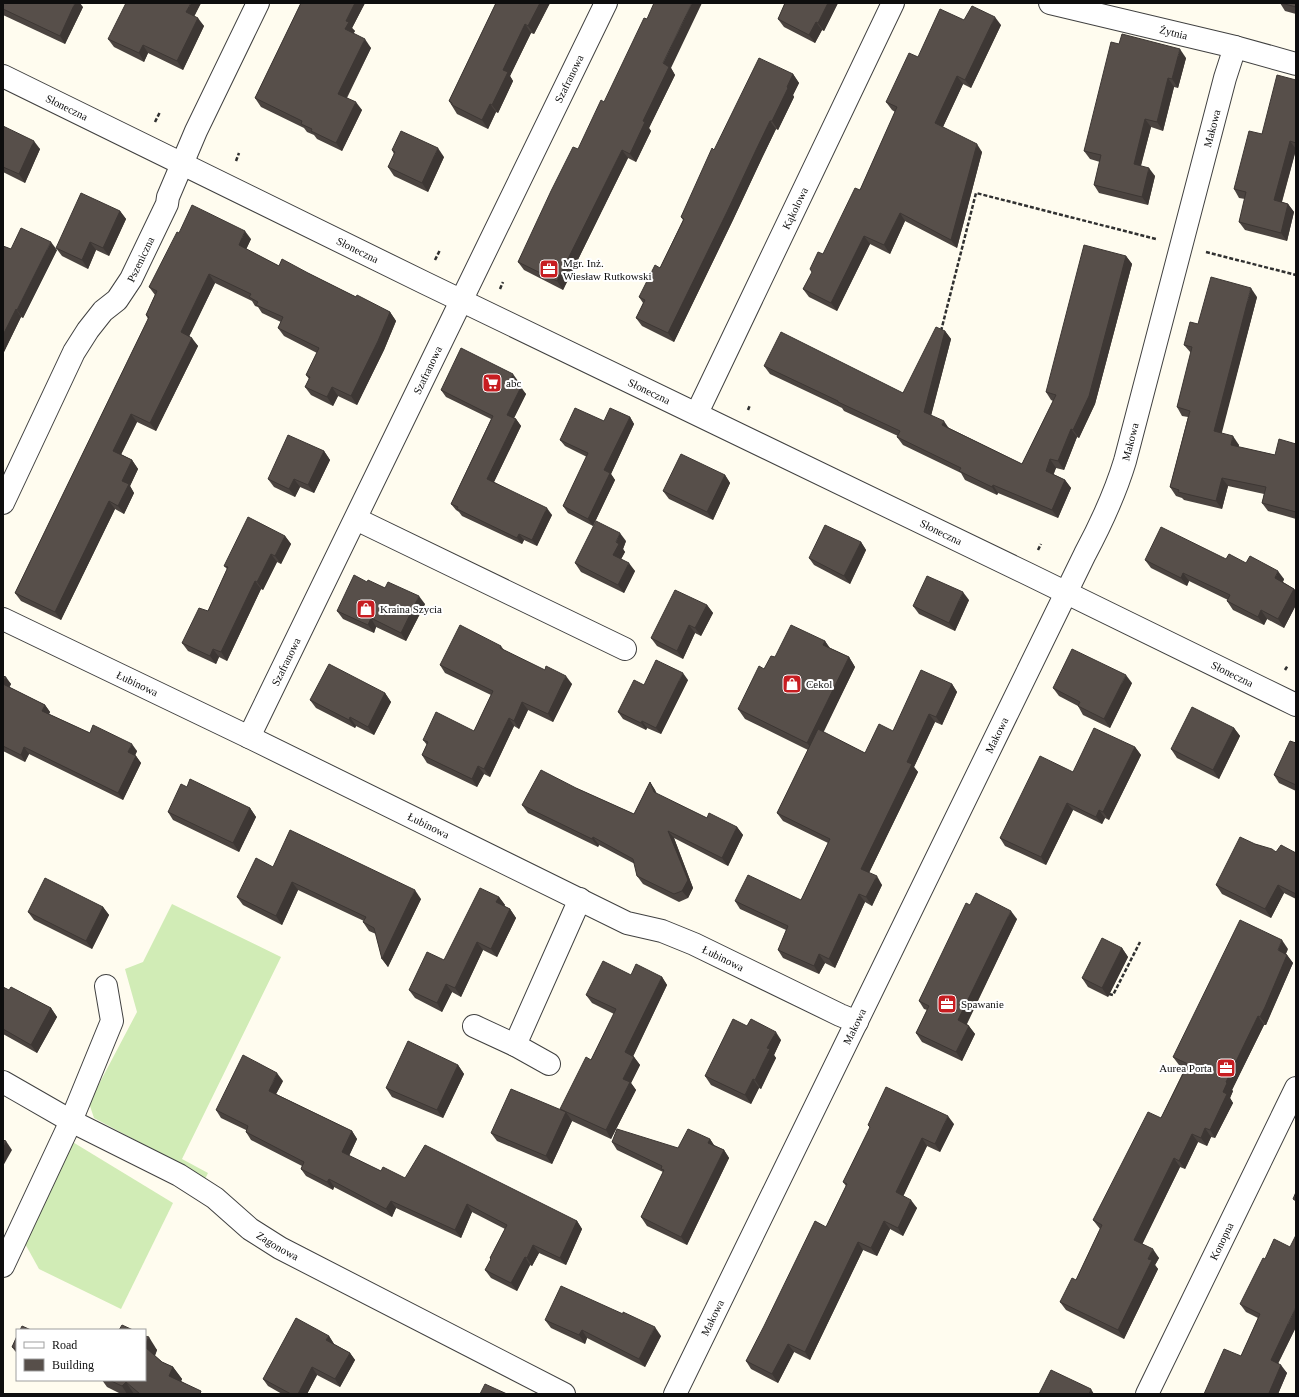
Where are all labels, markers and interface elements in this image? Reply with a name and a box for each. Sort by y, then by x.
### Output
street label: Żytnia [1158,23,1189,42]
street label: Szafranowa [552,53,586,105]
street label: Słoneczna [44,92,90,123]
street label: Makowa [1201,108,1223,148]
street label: Kąkolowa [780,185,810,231]
street label: Pszeniczna [124,235,156,284]
street label: Słoneczna [335,235,381,265]
place label: Mgr. Inż. Wiesław Rutkowski [563,257,651,282]
office icon: Mgr. Inż. Wiesław Rutkowski [538,258,560,280]
street label: Szafranowa [411,344,444,396]
supermarket icon: abc [481,372,503,394]
street label: Słoneczna [626,376,672,406]
place label: abc [506,377,521,389]
street label: Makowa [1119,422,1141,462]
street label: Słoneczna [918,517,964,547]
shop icon: Kraina Szycia [355,598,377,620]
place label: Kraina Szycia [380,603,442,615]
street label: Szafranowa [269,636,303,688]
street label: Słoneczna [1209,659,1255,689]
street label: Łubinowa [115,668,160,699]
shop icon: Cekol [781,673,803,695]
place label: Cekol [806,678,832,690]
street label: Makowa [983,715,1010,755]
street label: Łubinowa [406,810,451,841]
street label: Łubinowa [700,943,746,973]
office icon: Spawanie [936,993,958,1015]
place label: Spawanie [961,998,1004,1010]
street label: Makowa [841,1006,868,1046]
office icon: Aurea Porta [1215,1057,1237,1079]
place label: Aurea Porta [1159,1062,1212,1074]
street label: Konopna [1207,1220,1236,1262]
street label: Zagonowa [255,1229,301,1263]
street label: Makowa [698,1298,726,1338]
legend [16,1329,146,1381]
text: Road [52,1338,77,1352]
text: Building [52,1358,94,1372]

